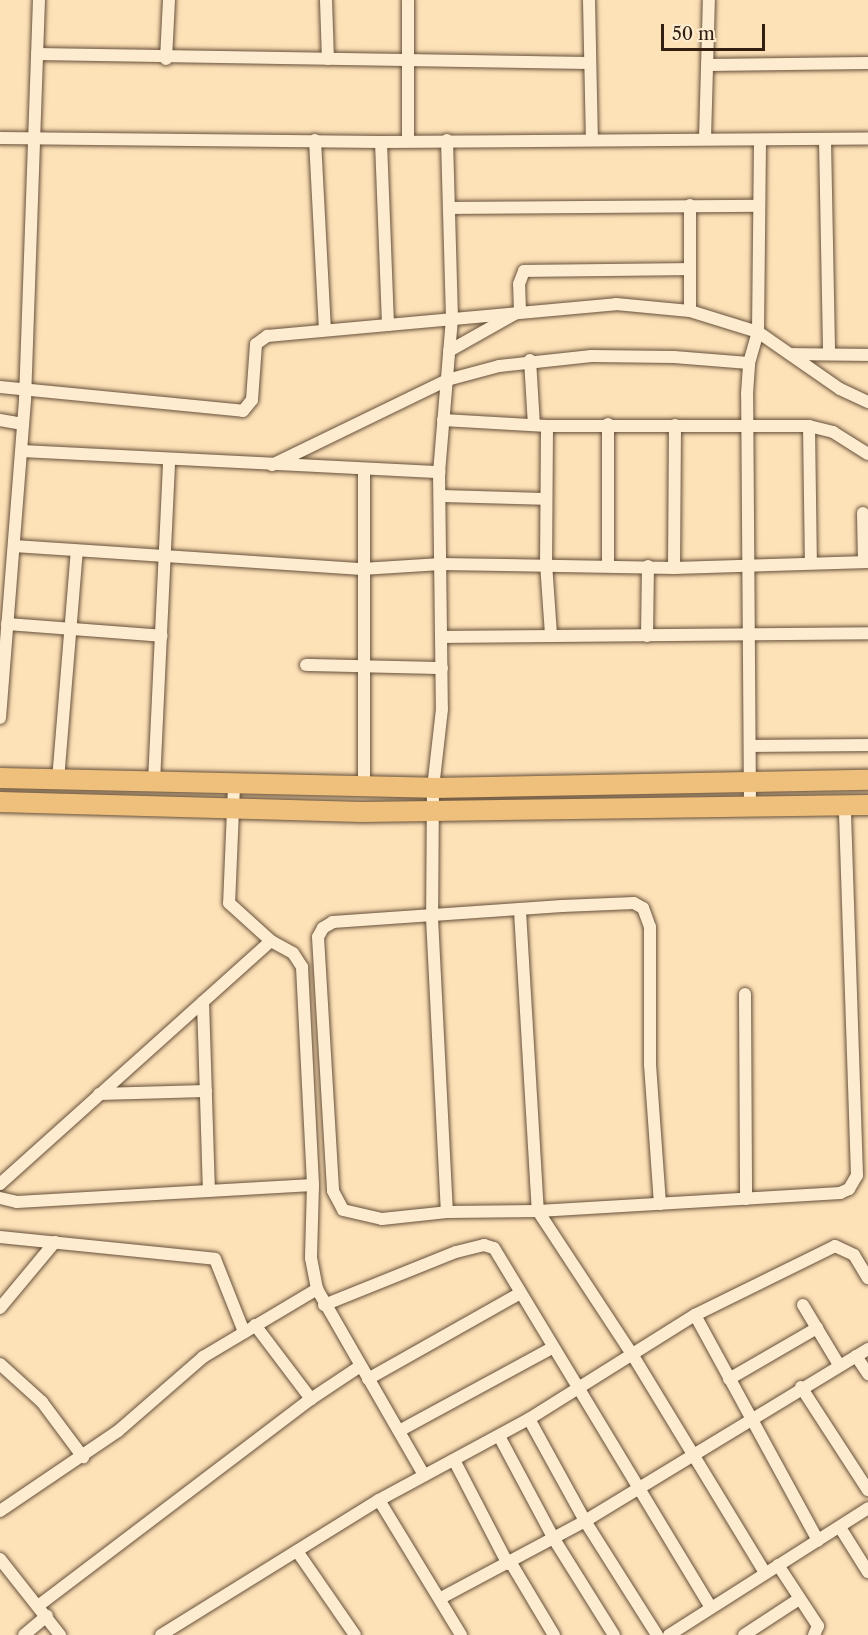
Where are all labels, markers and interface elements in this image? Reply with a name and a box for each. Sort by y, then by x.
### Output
scale bar [664,12,768,50]
text: 50 m [672,23,715,45]

